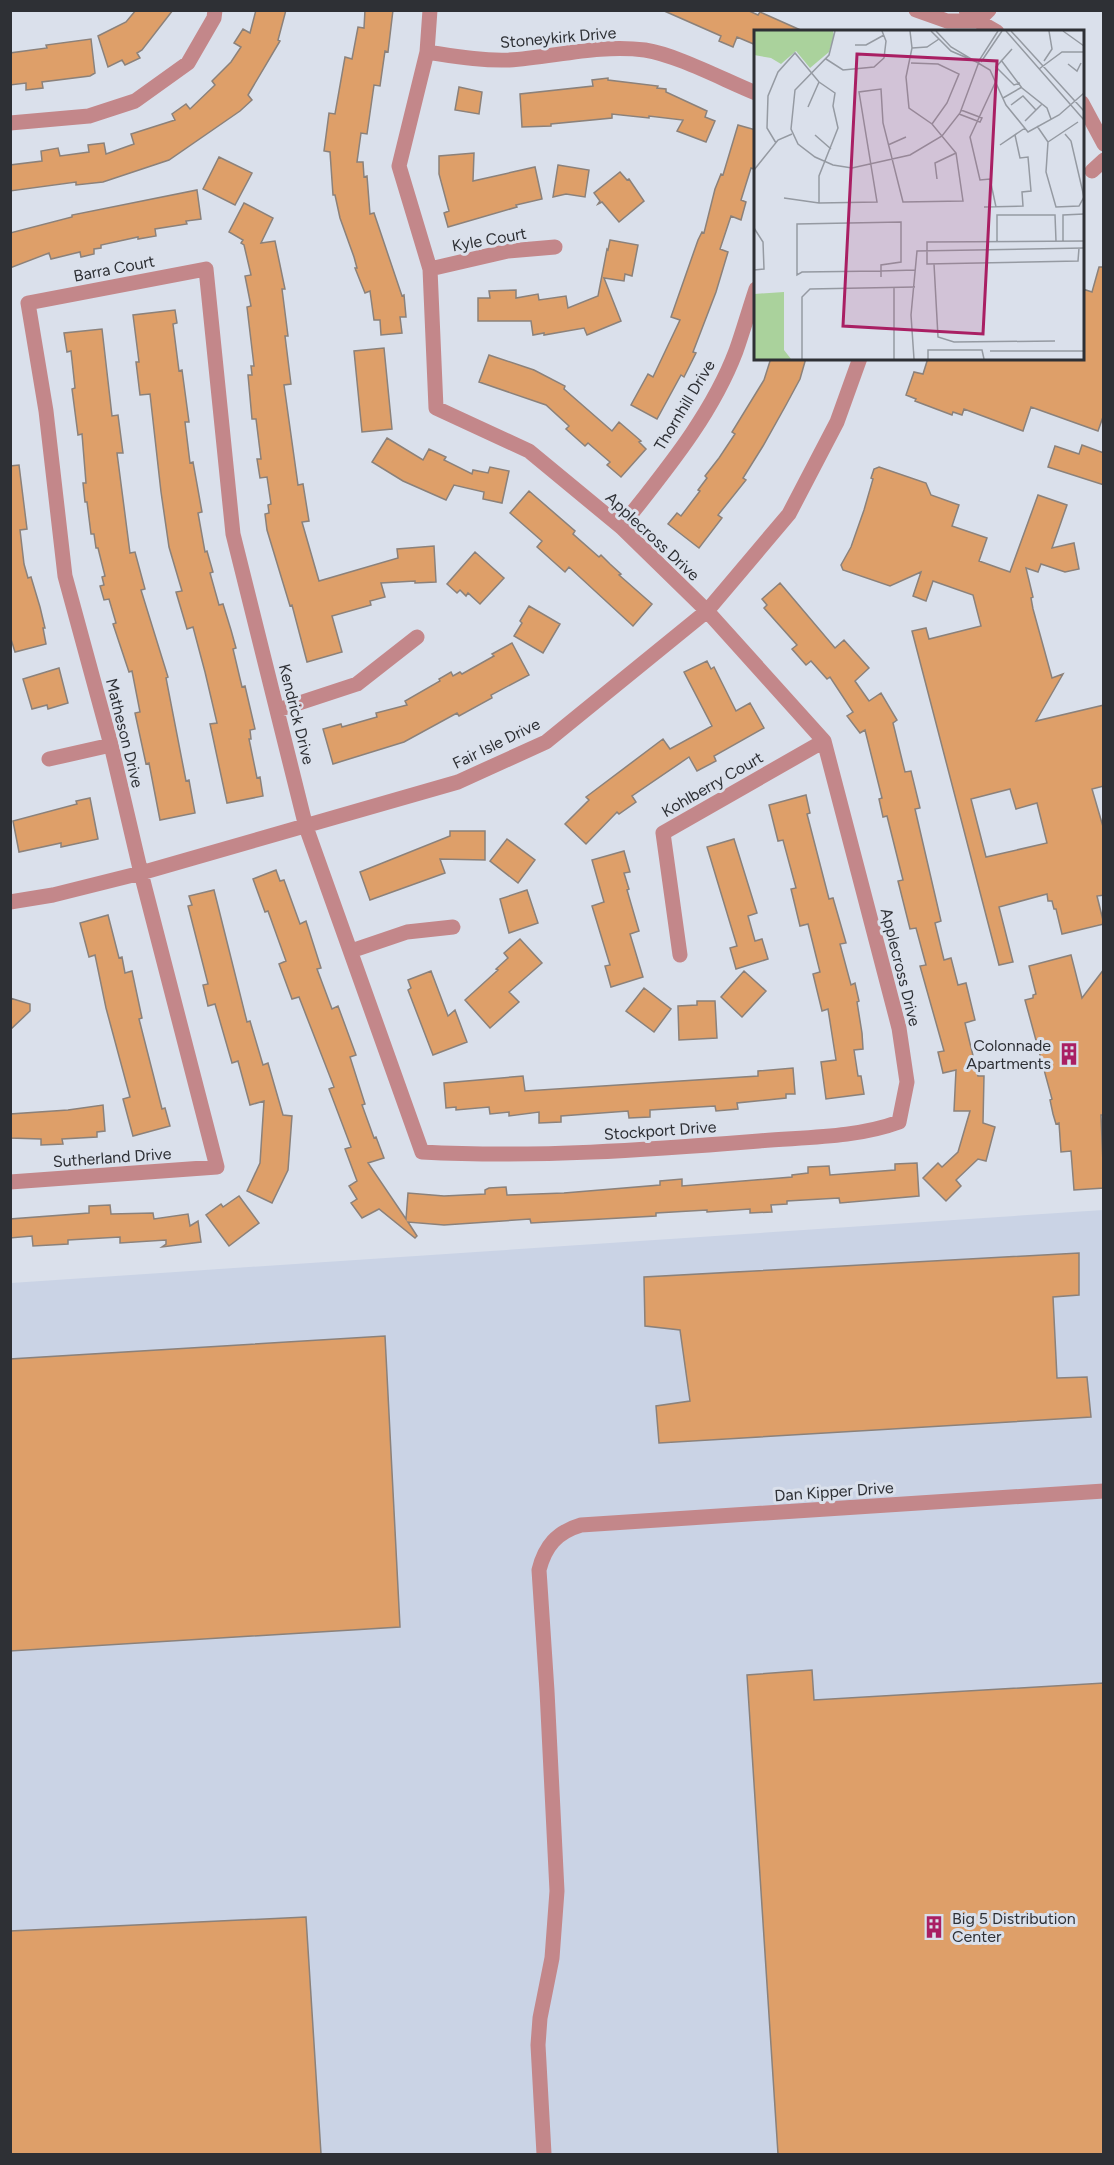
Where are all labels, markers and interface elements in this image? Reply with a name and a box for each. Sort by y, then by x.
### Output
street label: Stoneykirk Drive [499,23,617,52]
inset map [754,30,1084,360]
street label: Kyle Court [450,224,528,255]
street label: Barra Court [72,251,156,286]
street label: Thornhill Drive [650,356,719,454]
street label: Applecross Drive [602,488,704,585]
street label: Kendrick Drive [275,662,318,767]
street label: Matheson Drive [102,676,147,790]
street label: Fair Isle Drive [449,714,543,773]
street label: Kohlberry Court [658,748,766,821]
street label: Applecross Drive [877,906,924,1028]
place label: Colonnade Apartments [966,1036,1051,1073]
building icon: Colonnade Apartments [1056,1041,1082,1067]
street label: Stockport Drive [603,1117,717,1144]
street label: Sutherland Drive [52,1144,172,1171]
street label: Dan Kipper Drive [774,1478,895,1505]
place label: Big 5 Distribution Center [952,1909,1076,1946]
building icon: Big 5 Distribution Center [921,1914,947,1940]

